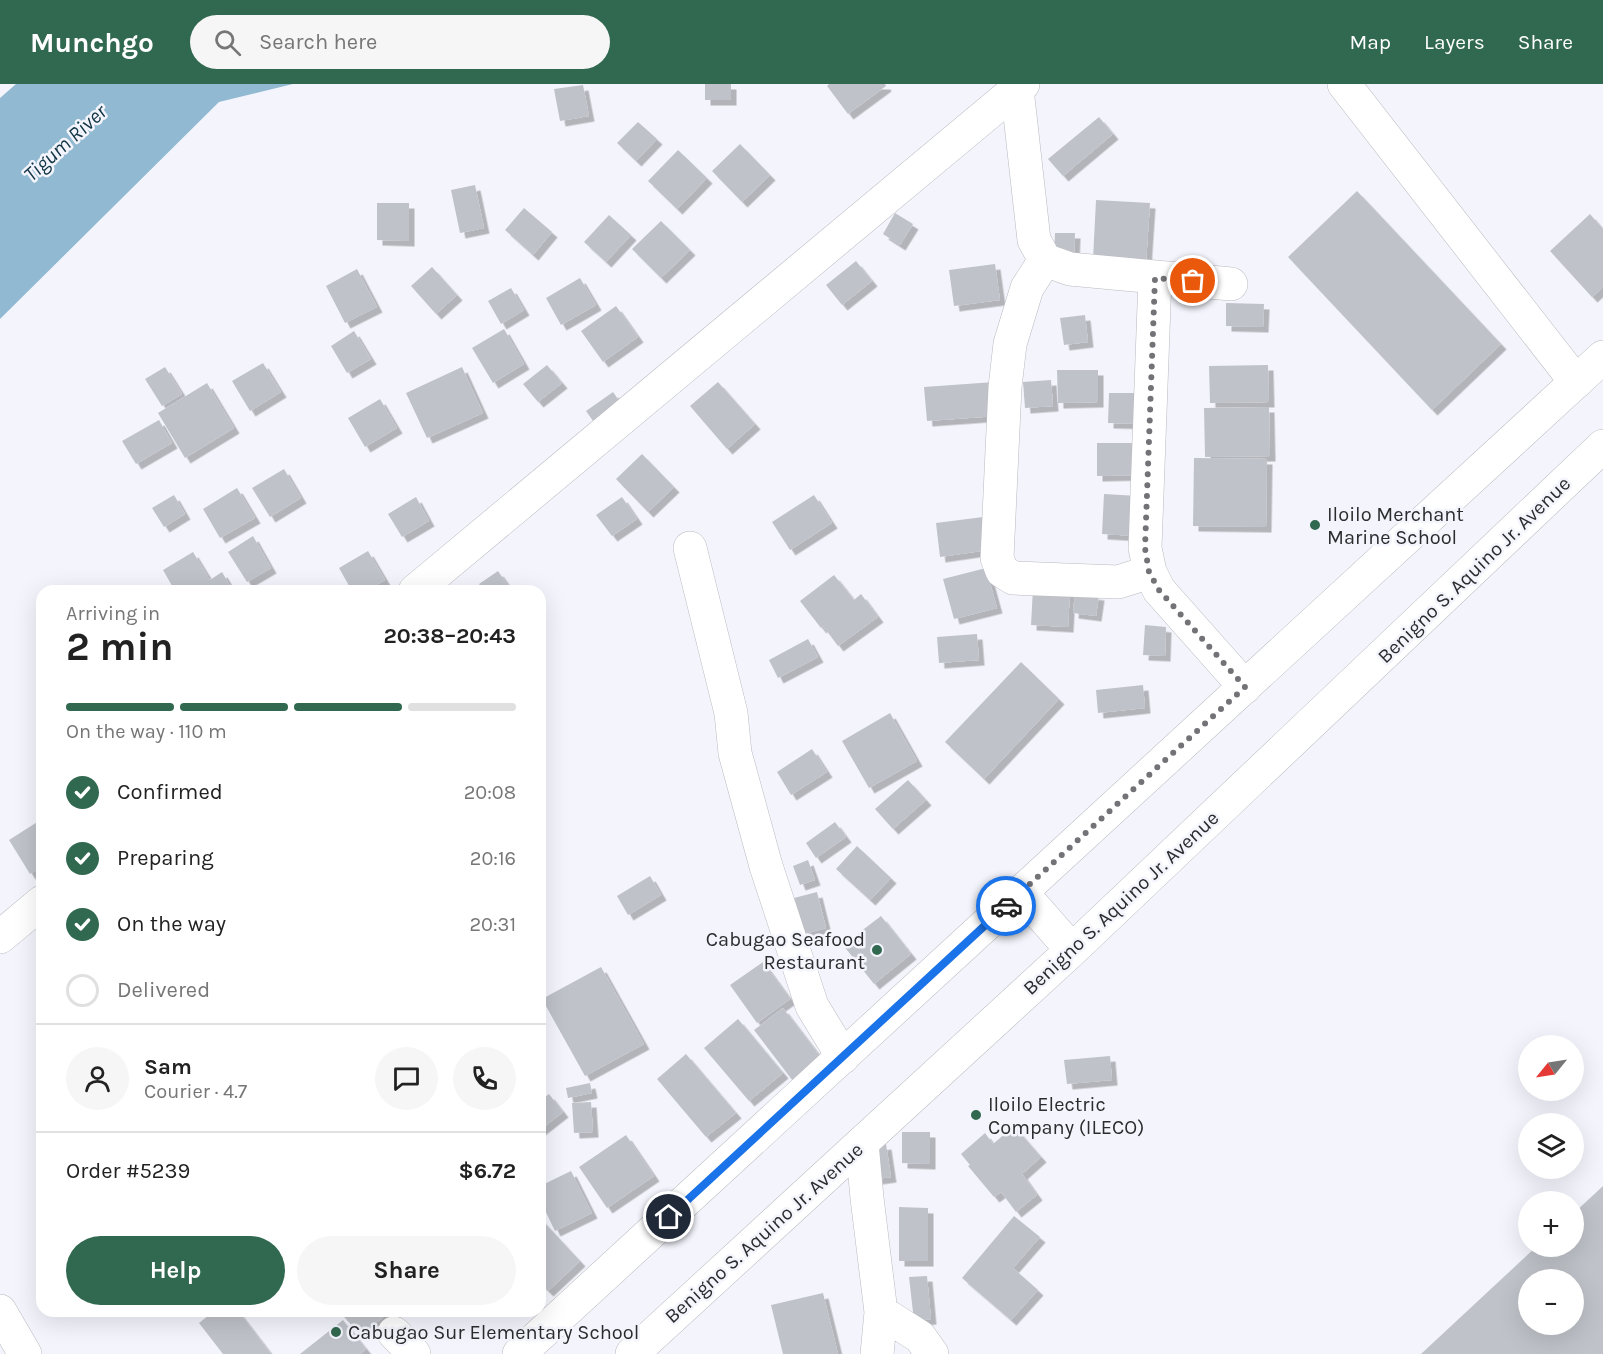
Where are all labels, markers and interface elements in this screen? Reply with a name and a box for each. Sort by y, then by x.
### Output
search box [190,15,610,69]
text: Munchgo [30,26,154,59]
icon: search [211,26,244,59]
text: Search here [259,29,377,55]
text: Map [1349,30,1391,54]
text: Layers [1424,30,1485,54]
text: Share [1518,30,1573,54]
water label: Tigum River [19,99,112,186]
pin [1167,255,1218,306]
icon: bag [1176,264,1209,297]
street label: Benigno S. Aquino Jr. Avenue [1373,472,1575,668]
place label: Iloilo Merchant Marine School [1327,503,1464,549]
marker: Iloilo Merchant Marine School [1308,518,1322,532]
text: Arriving in [66,602,160,625]
text: 20:38–20:43 [383,623,516,649]
text: 2 min [66,624,174,670]
text: On the way · 110 m [66,720,227,743]
icon: check [66,776,99,809]
text: Confirmed [117,779,223,805]
text: 20:08 [464,781,516,804]
street label: Benigno S. Aquino Jr. Avenue [1019,806,1223,1000]
icon: check [66,842,99,875]
text: Preparing [117,845,214,871]
text: 20:16 [470,847,516,870]
courier [976,876,1036,936]
icon: car [990,890,1023,923]
icon: check [66,908,99,941]
text: On the way [117,911,226,937]
text: 20:31 [470,913,516,936]
place label: Cabugao Seafood Restaurant [706,928,865,974]
marker: Cabugao Seafood Restaurant [870,943,884,957]
text: Delivered [117,977,210,1003]
north arrow [1518,1035,1584,1101]
map controls [1518,1035,1584,1335]
button: person [66,1047,129,1110]
button: chat [375,1047,438,1110]
button: phone [453,1047,516,1110]
text: Sam [144,1054,192,1080]
text: Courier · 4.7 [144,1080,247,1103]
place label: Iloilo Electric Company (ILECO) [988,1093,1144,1139]
marker: Iloilo Electric Company (ILECO) [969,1108,983,1122]
button: layers [1518,1113,1584,1179]
street label: Benigno S. Aquino Jr. Avenue [660,1138,868,1328]
text: Order #5239 [66,1158,190,1184]
text: $6.72 [459,1158,516,1184]
pin [643,1191,694,1242]
button: + [1518,1191,1584,1257]
icon: home [652,1200,685,1233]
button: Help [66,1236,285,1305]
button: Share [297,1236,516,1305]
button: − [1518,1269,1584,1335]
place label: Cabugao Sur Elementary School [348,1321,639,1344]
marker: Cabugao Sur Elementary School [329,1325,343,1339]

